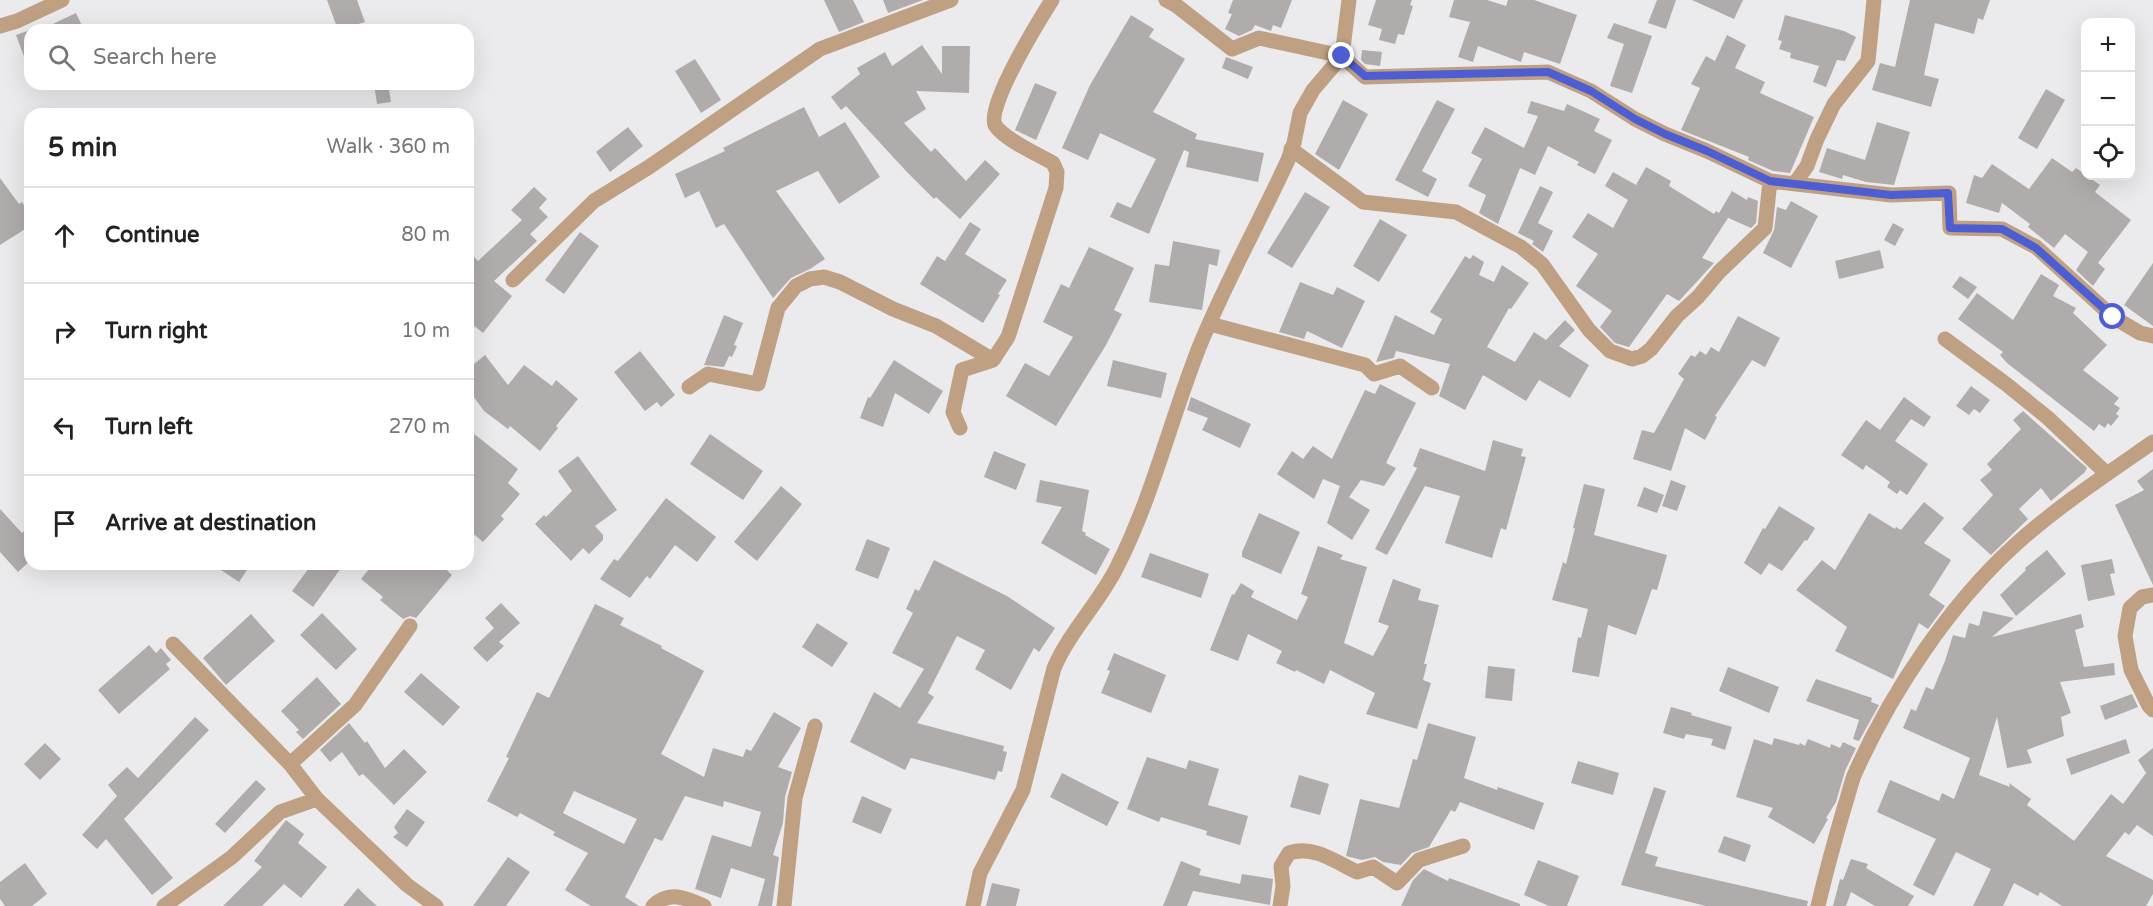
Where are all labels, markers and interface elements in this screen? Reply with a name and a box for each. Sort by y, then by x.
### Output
map controls [2081,18,2135,180]
button: + [2081,18,2135,72]
search box [24,24,474,90]
icon: search [45,41,78,74]
route end [1328,42,1354,68]
text: Search here [93,44,217,70]
button: − [2081,72,2135,126]
button: locate [2081,126,2135,180]
text: 5 min [48,132,117,163]
text: Walk · 360 m [327,135,450,159]
icon: ahead [48,219,81,252]
text: Continue [105,222,200,248]
text: 80 m [401,223,450,247]
route start [2099,303,2125,329]
icon: right [48,315,81,348]
text: Turn right [105,318,207,344]
text: 10 m [401,319,450,343]
icon: left [48,411,81,444]
text: Turn left [105,414,193,440]
text: 270 m [389,415,450,439]
icon: arrive [48,507,81,540]
text: Arrive at destination [105,510,316,536]

